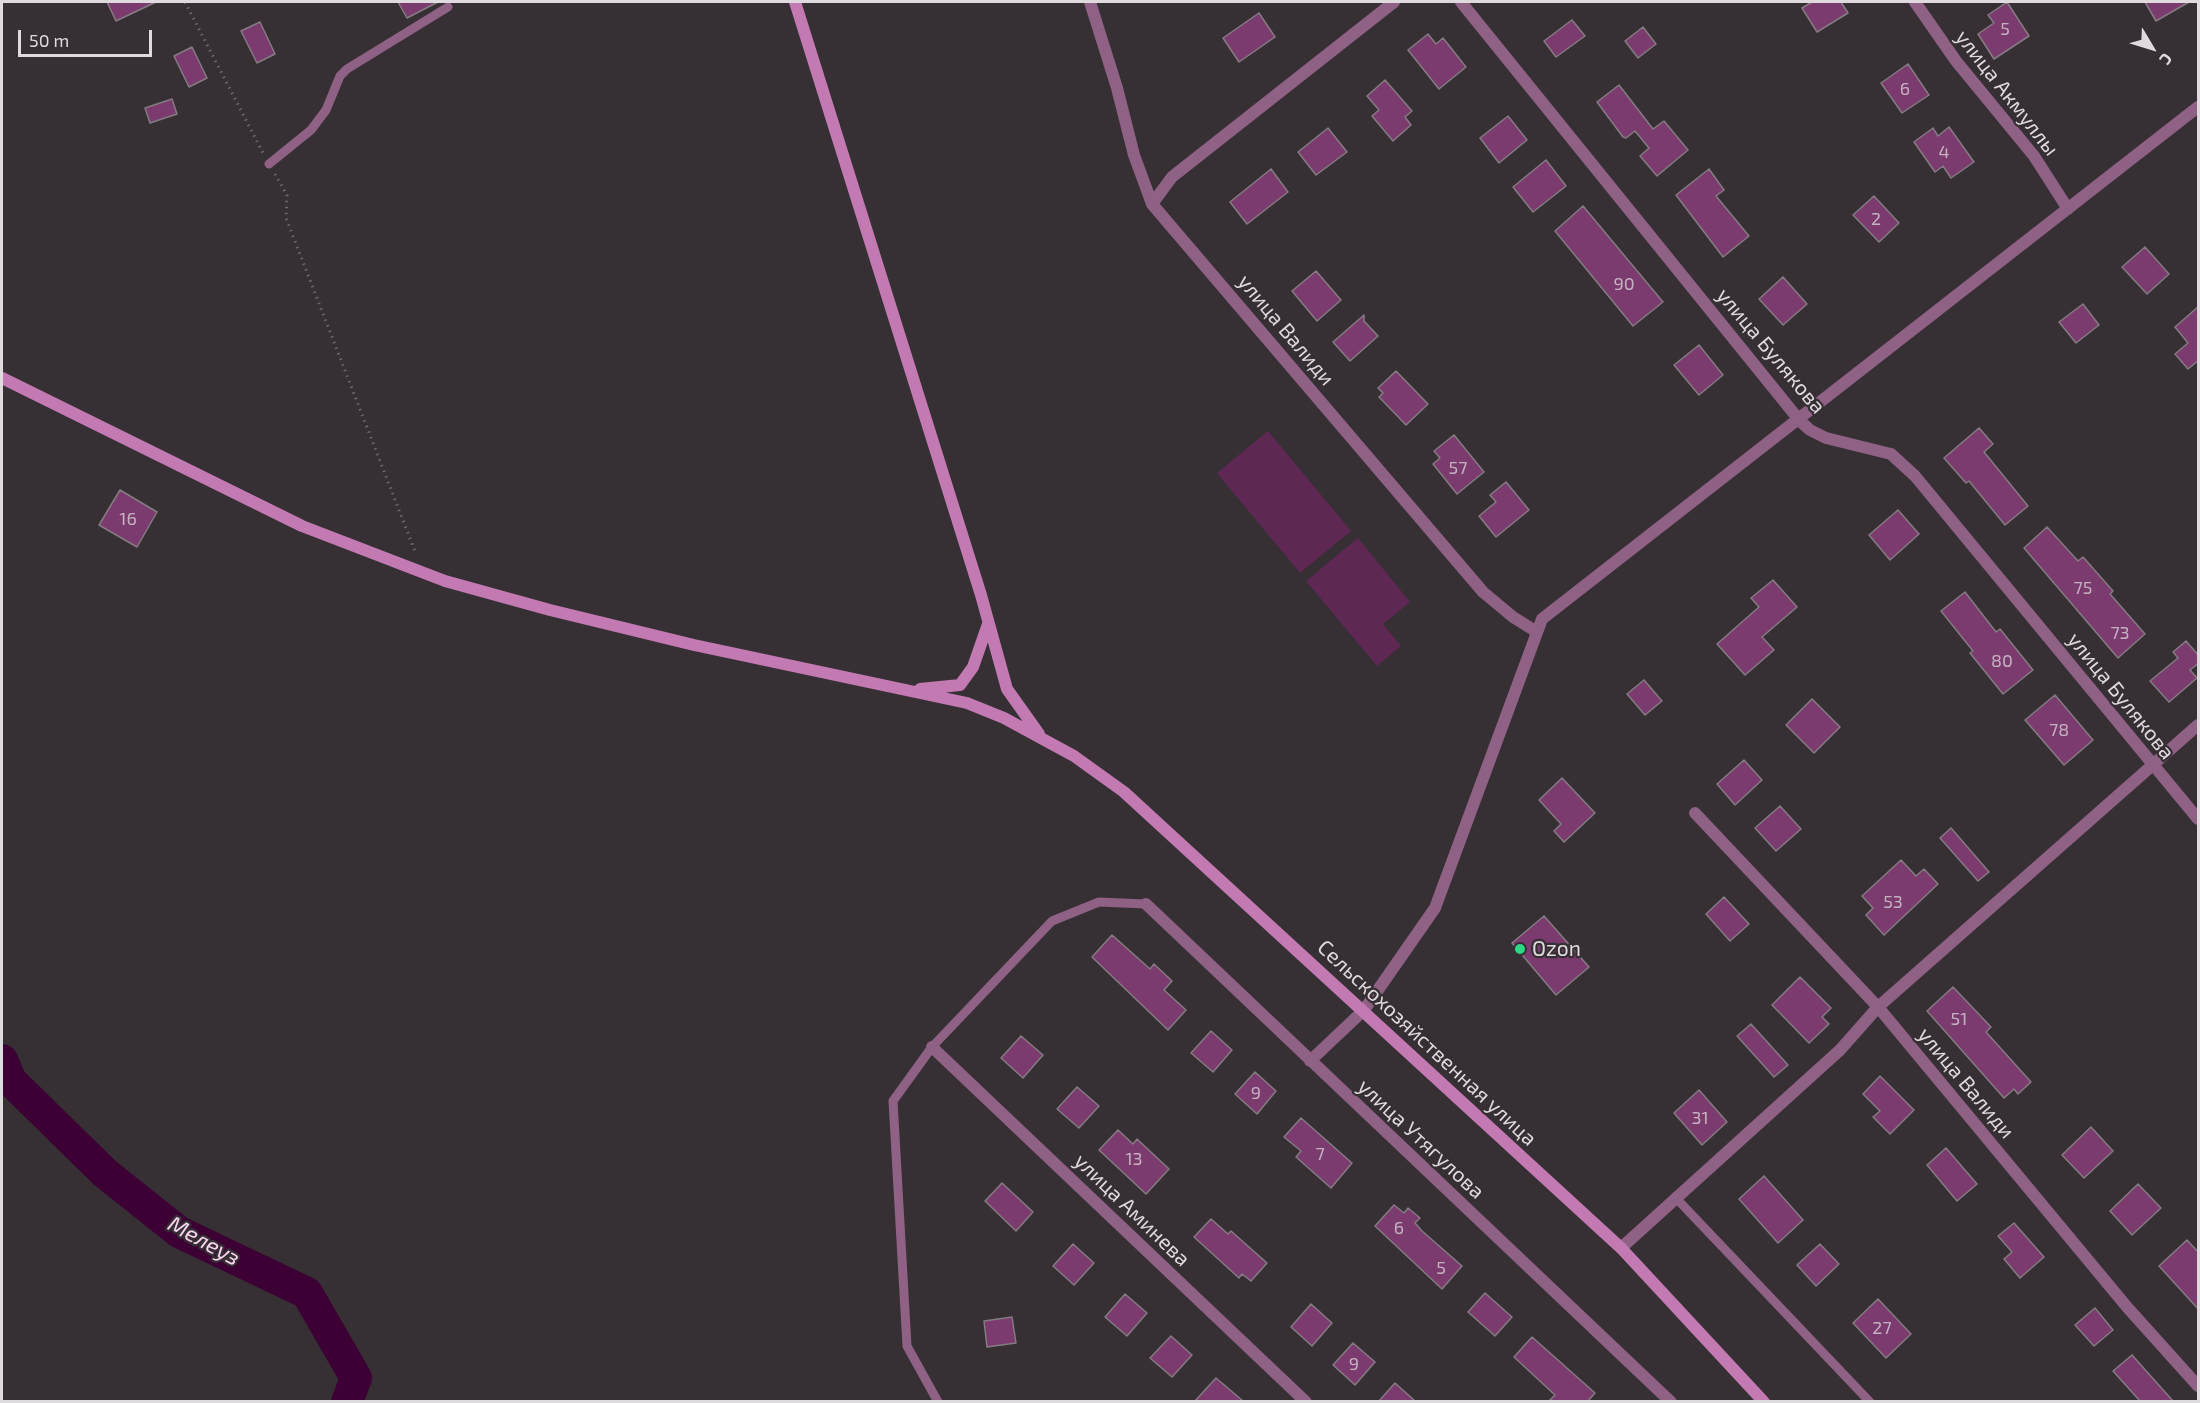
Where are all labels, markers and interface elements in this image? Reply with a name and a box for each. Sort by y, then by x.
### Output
scale bar [21,18,154,56]
house number: 5 [2000,18,2010,40]
north arrow [2122,18,2182,78]
street label: улица Акмуллы [1950,25,2064,161]
text: 50 m [29,29,69,51]
text: С [2156,50,2177,69]
house number: 6 [1900,78,1910,100]
house number: 4 [1938,141,1950,163]
house number: 2 [1871,208,1881,230]
street label: улица Валиди [1232,270,1340,390]
house number: 90 [1613,273,1635,295]
street label: улица Булякова [1711,283,1831,419]
house number: 57 [1449,457,1467,479]
house number: 16 [119,508,137,530]
house number: 75 [2074,577,2092,599]
house number: 73 [2110,622,2130,644]
street label: улица Булякова [2062,628,2180,764]
house number: 80 [1991,650,2013,672]
house number: 78 [2049,719,2069,741]
house number: 53 [1883,891,1903,913]
street label: Сельскохозяйственная улица [1312,935,1542,1151]
place label: Ozon [1532,936,1581,962]
marker: Ozon [1513,942,1527,956]
house number: 51 [1951,1008,1967,1030]
street label: улица Валиди [1912,1023,2020,1143]
street label: улица Утягулова [1352,1074,1490,1204]
house number: 9 [1251,1082,1261,1104]
house number: 31 [1691,1107,1709,1129]
house number: 7 [1315,1143,1325,1165]
street label: улица Аминева [1069,1148,1195,1272]
house number: 13 [1125,1148,1143,1170]
water label: Мелеуз [163,1211,245,1271]
house number: 6 [1394,1217,1404,1239]
house number: 5 [1436,1257,1446,1279]
house number: 27 [1872,1317,1892,1339]
house number: 9 [1349,1353,1359,1375]

